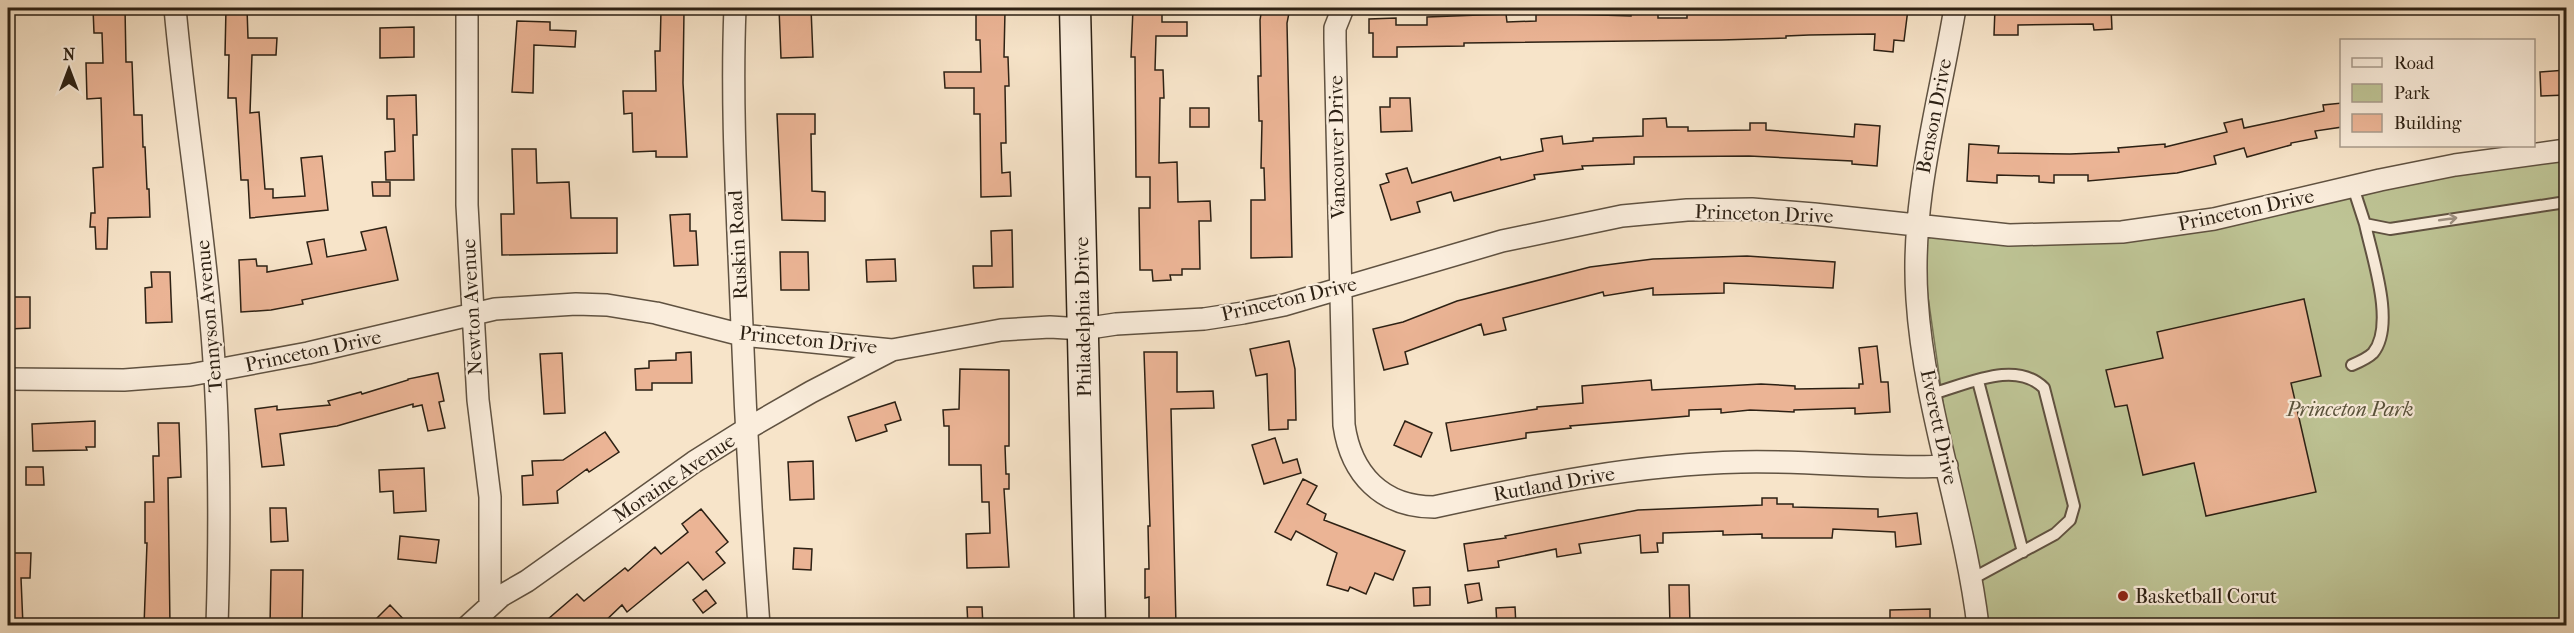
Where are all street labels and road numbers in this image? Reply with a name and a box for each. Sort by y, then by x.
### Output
street label: Benson Drive [1912,56,1956,175]
street label: Vancouver Drive [1324,75,1350,220]
street label: Princeton Drive [2176,184,2316,236]
street label: Ruskin Road [724,189,752,300]
street label: Princeton Drive [1694,200,1834,228]
street label: Philadelphia Drive [1070,237,1096,397]
street label: Newton Avenue [457,238,487,376]
street label: Tennyson Avenue [191,239,227,393]
street label: Princeton Drive [1219,272,1359,326]
street label: Princeton Drive [738,321,878,359]
street label: Princeton Drive [243,325,383,377]
street label: Everett Drive [1916,367,1962,487]
street label: Moraine Avenue [609,429,739,527]
street label: Rutland Drive [1491,462,1617,506]

